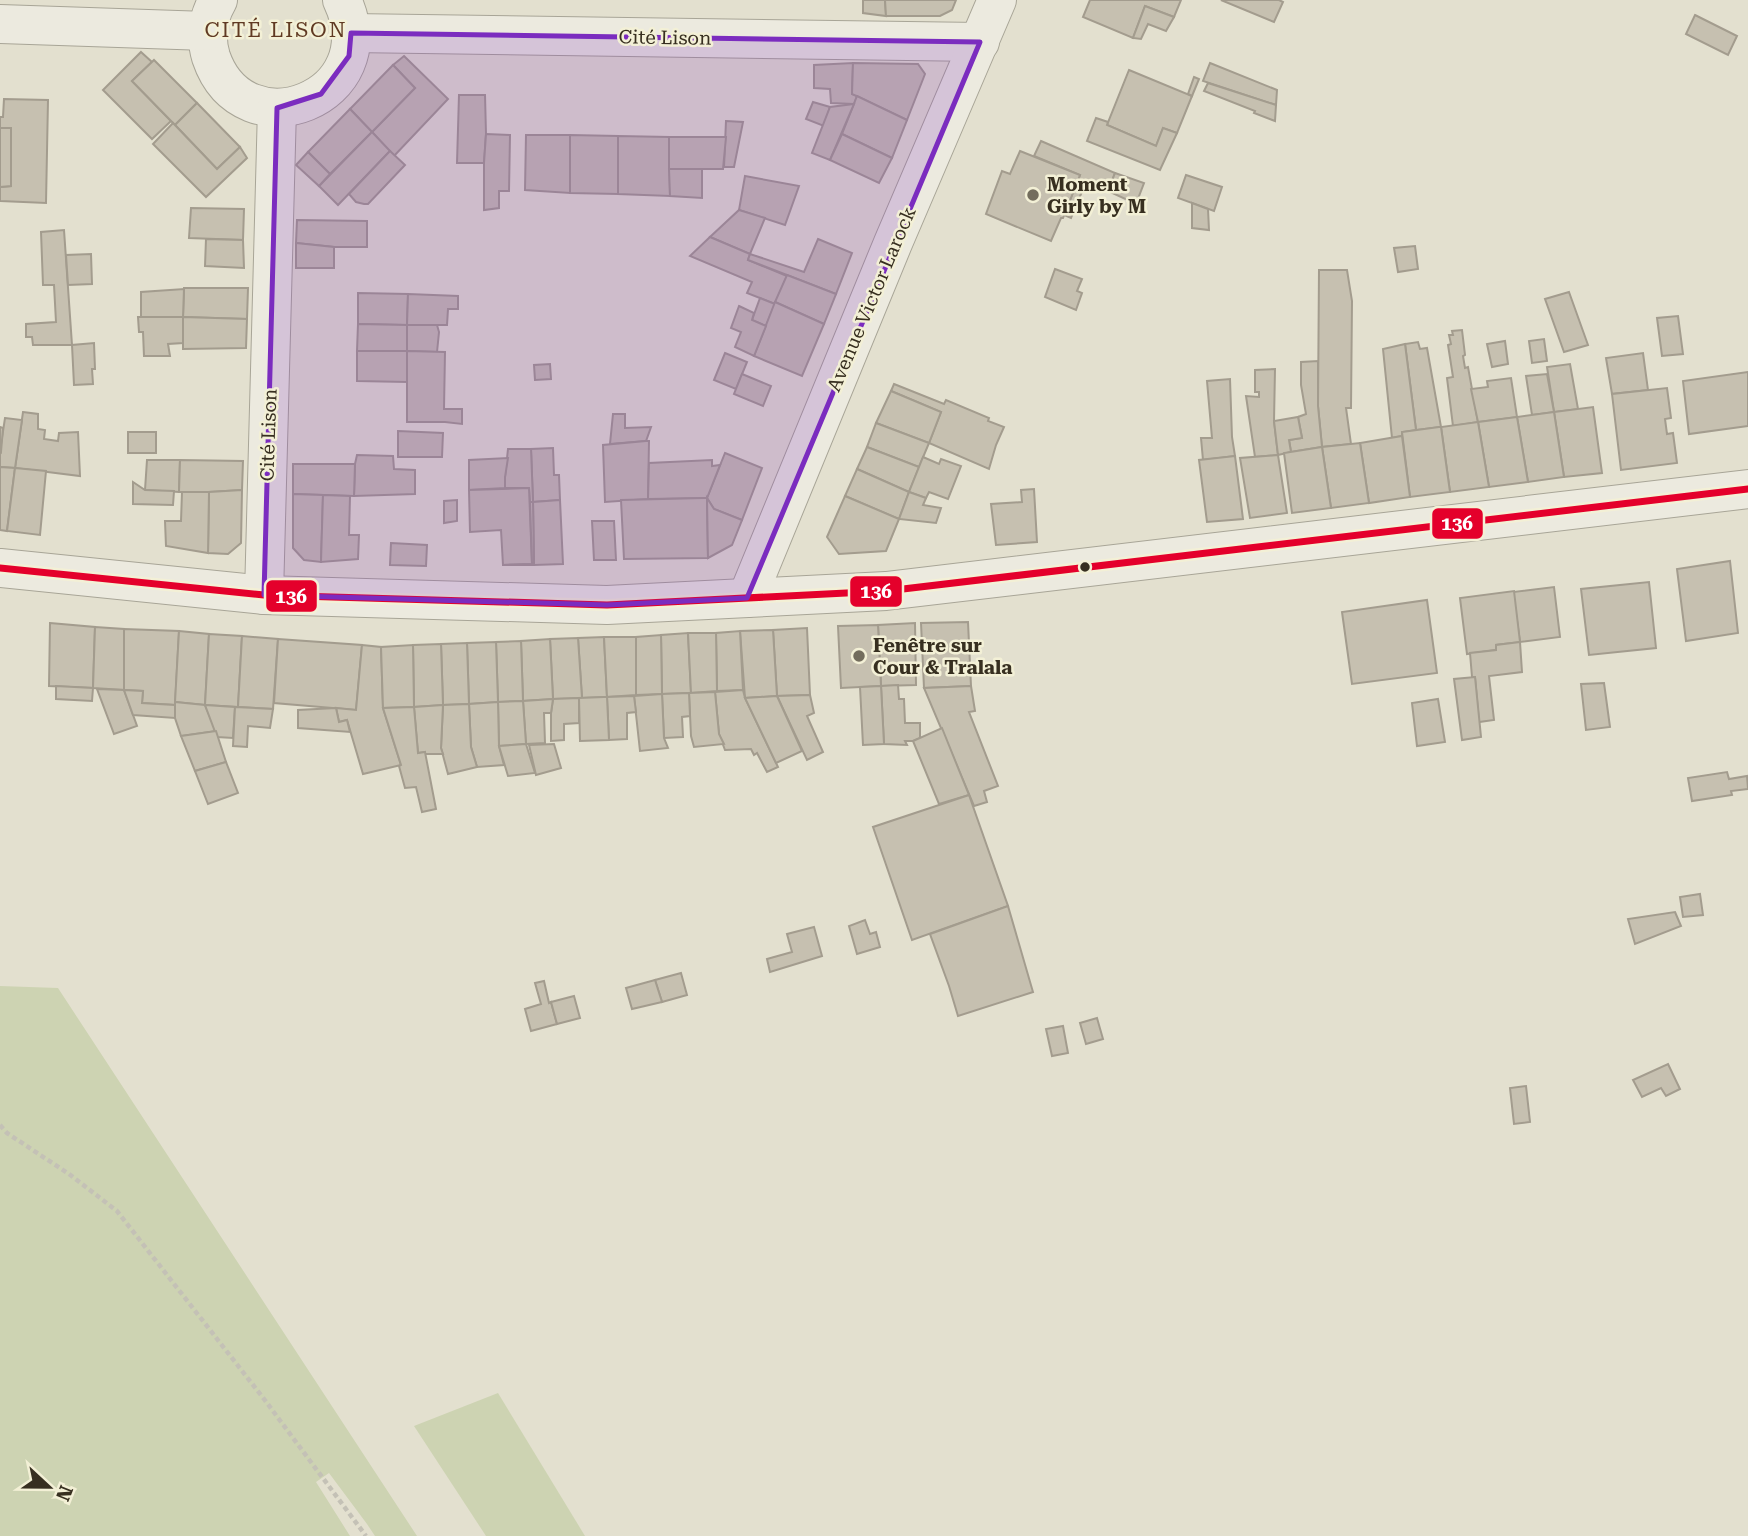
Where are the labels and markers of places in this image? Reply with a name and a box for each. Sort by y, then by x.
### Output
place label: Moment Girly by M [1047,173,1146,218]
marker: Moment Girly by M [1025,187,1041,203]
unlabelled marker [1078,560,1092,574]
place label: Fenêtre sur Cour & Tralala [873,634,1012,679]
marker: Fenêtre sur Cour & Tralala [851,648,867,664]

